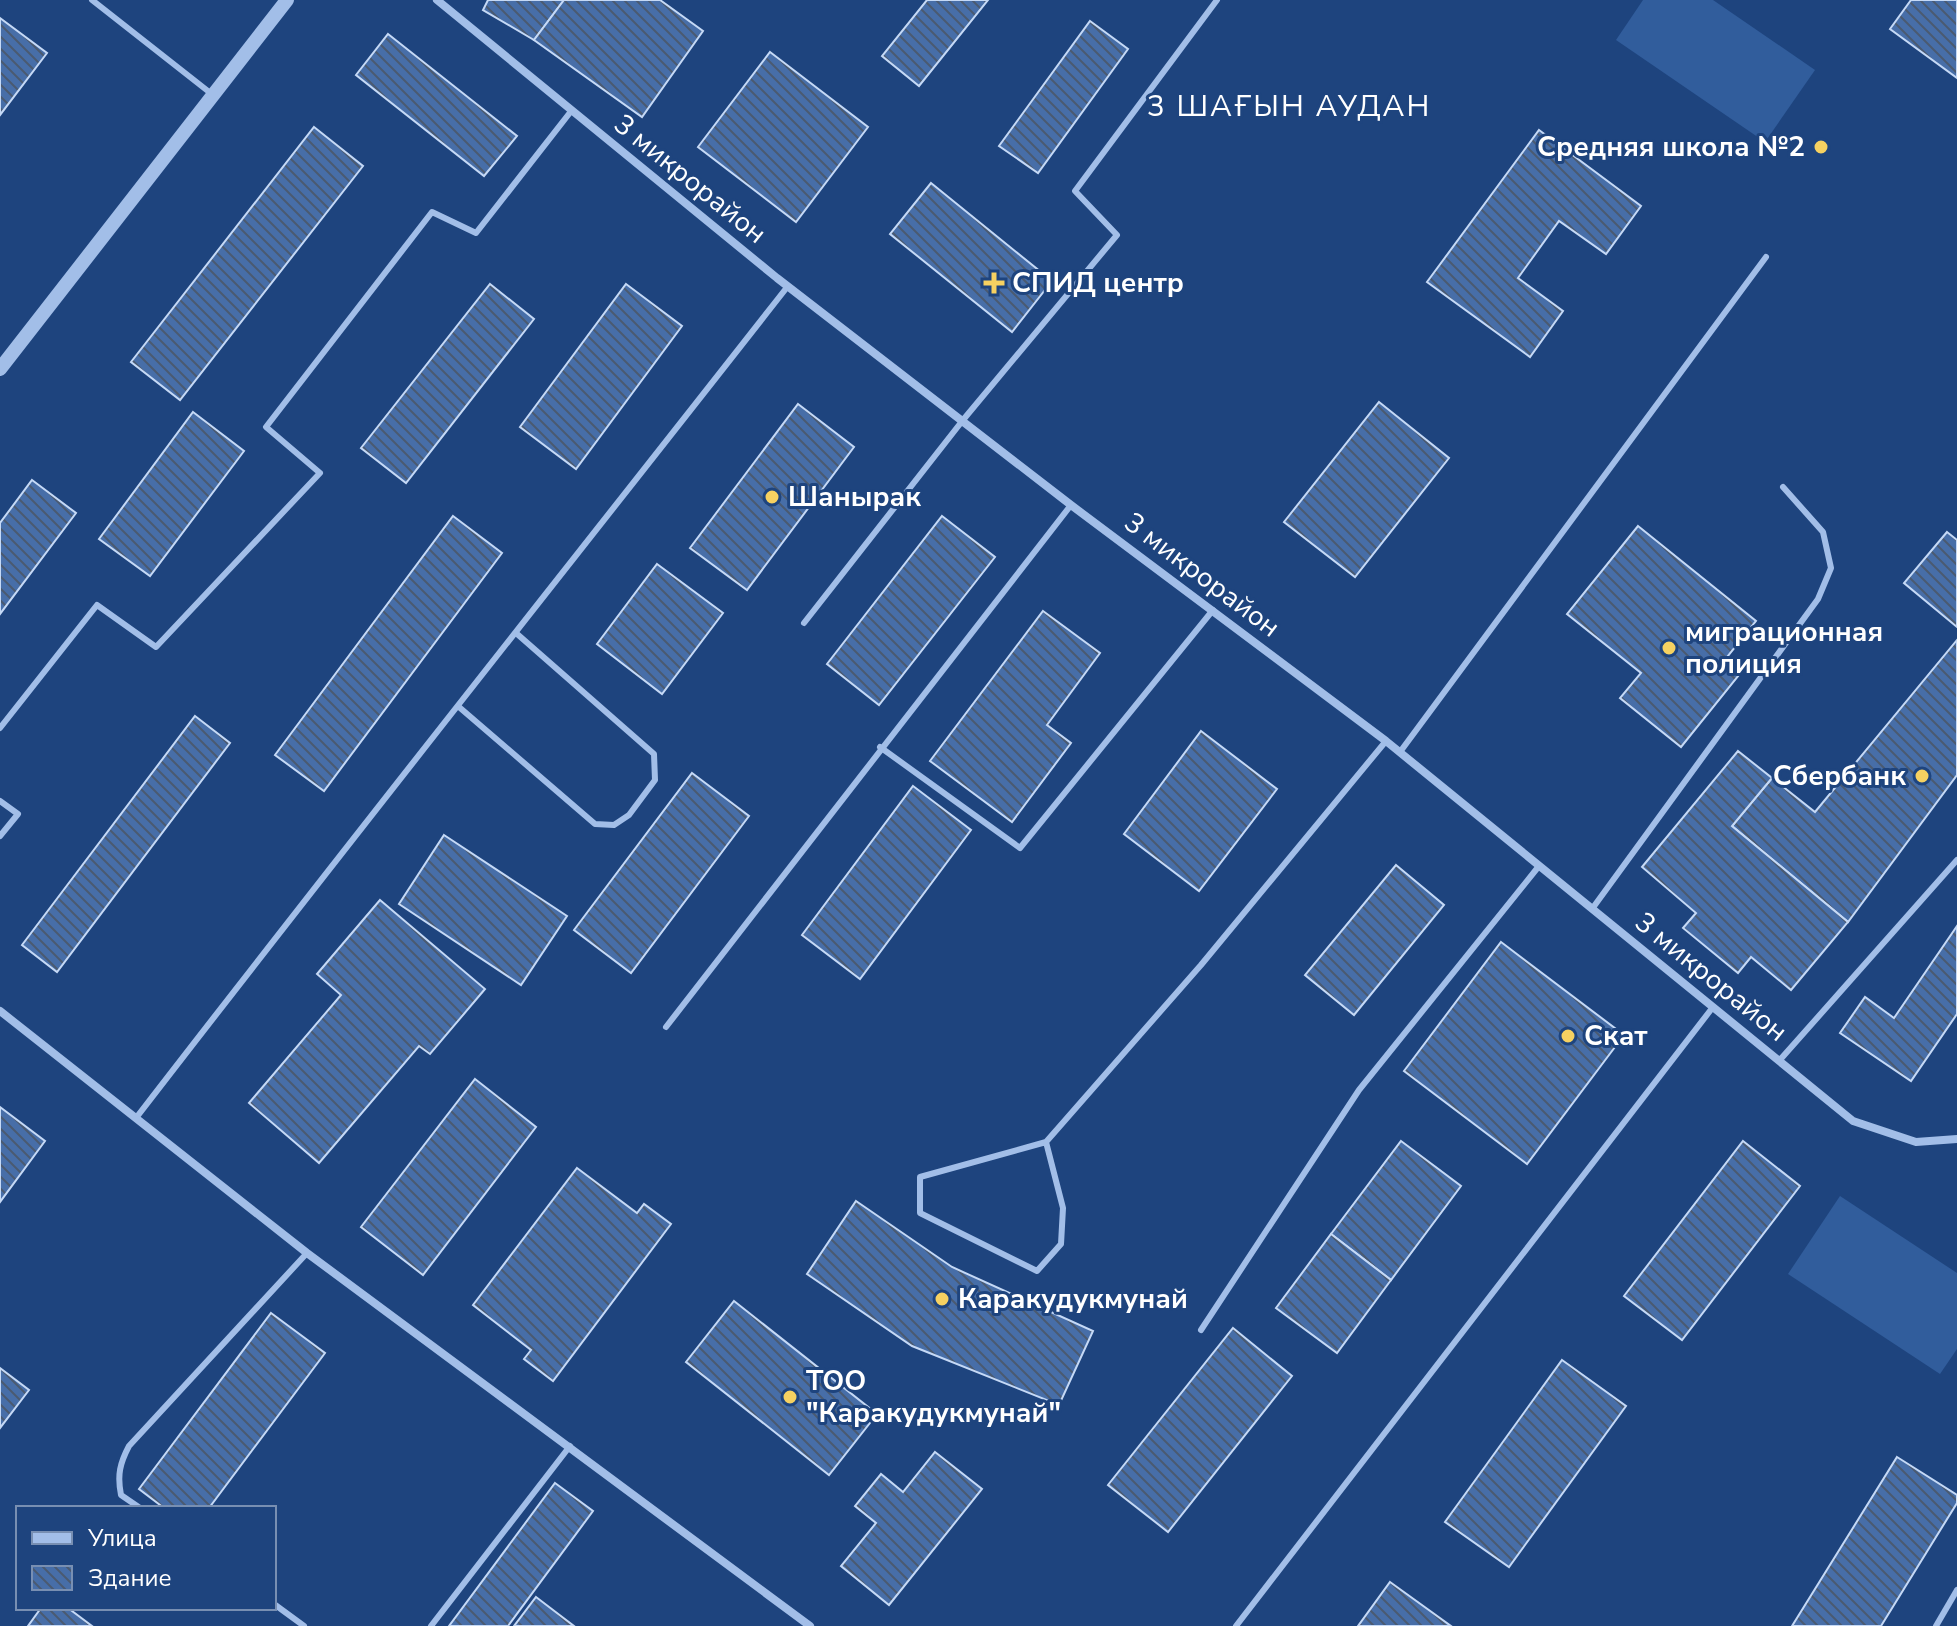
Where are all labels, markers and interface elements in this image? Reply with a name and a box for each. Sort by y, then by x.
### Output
district label: 3 ШАҒЫН АУДАН [1147,86,1431,127]
street label: 3 микрорайон [606,106,774,252]
place label: Средняя школа №2 [1537,128,1805,166]
marker: Средняя школа №2 [1812,138,1830,156]
place label: СПИД центр [1012,264,1184,302]
marker: СПИД центр [983,272,1005,294]
place label: Шанырак [788,478,921,516]
marker: Шанырак [763,488,781,506]
street label: 3 микрорайон [1116,504,1288,646]
place label: миграционная полиция [1685,613,1883,683]
marker: миграционная полиция [1660,639,1678,657]
place label: Сбербанк [1773,757,1906,795]
marker: Сбербанк [1913,767,1931,785]
street label: 3 микрорайон [1627,904,1795,1050]
place label: Скат [1584,1017,1648,1055]
marker: Скат [1559,1027,1577,1045]
place label: Каракудукмунай [958,1280,1188,1318]
marker: Каракудукмунай [933,1290,951,1308]
place label: ТОО "Каракудукмунай" [806,1362,1061,1432]
marker: ТОО "Каракудукмунай" [781,1388,799,1406]
legend [16,1506,276,1610]
text: Улица [87,1522,157,1554]
text: Здание [88,1562,172,1594]

